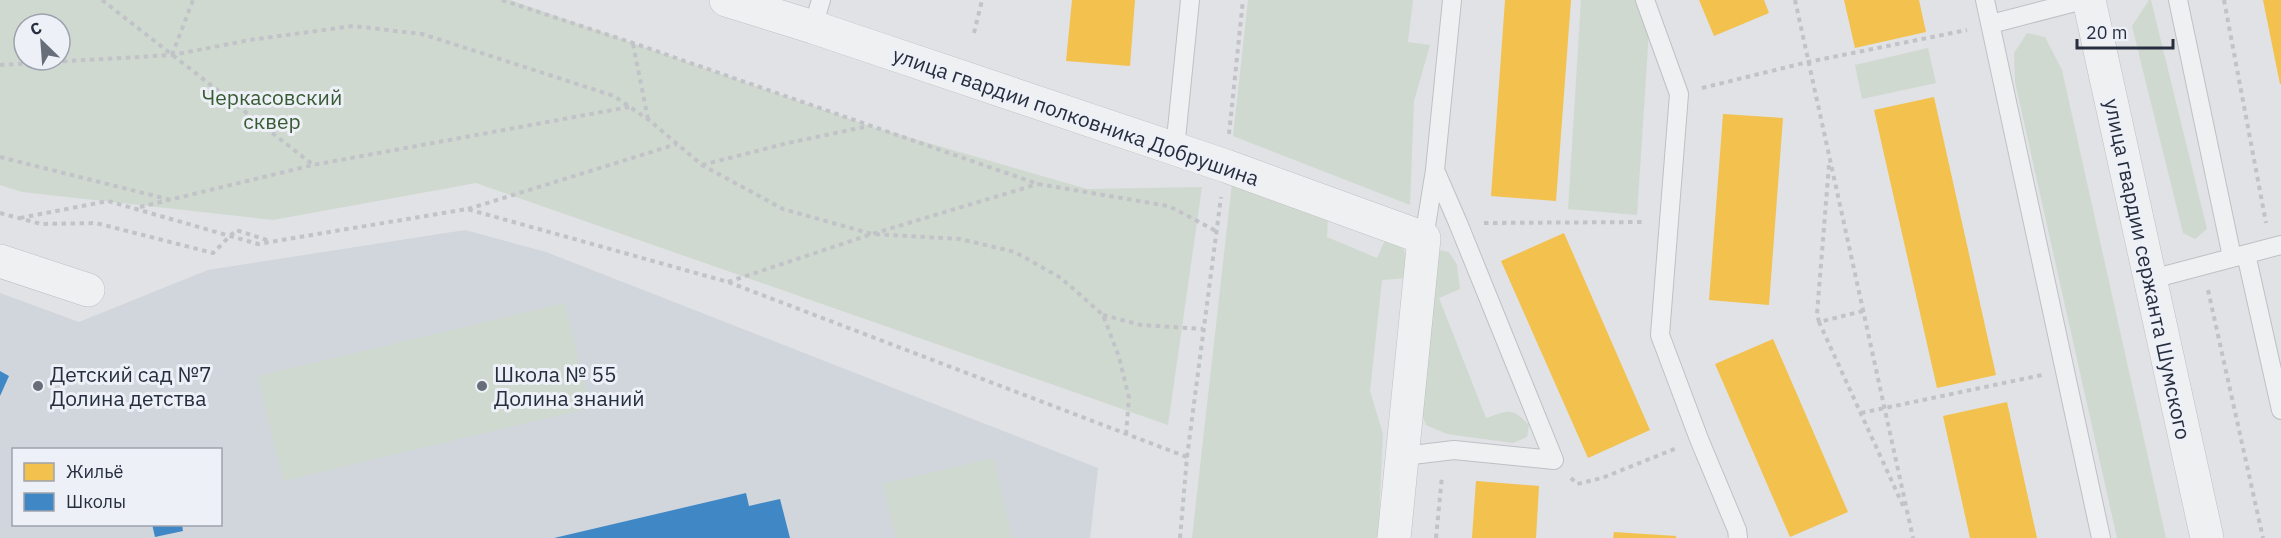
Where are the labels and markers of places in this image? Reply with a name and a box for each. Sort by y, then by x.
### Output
place label: Детский сад №7 Долина детства [50,360,212,412]
place label: Школа № 55 Долина знаний [494,360,645,412]
marker: Детский сад №7 Долина детства [31,379,45,393]
marker: Школа № 55 Долина знаний [475,379,489,393]

